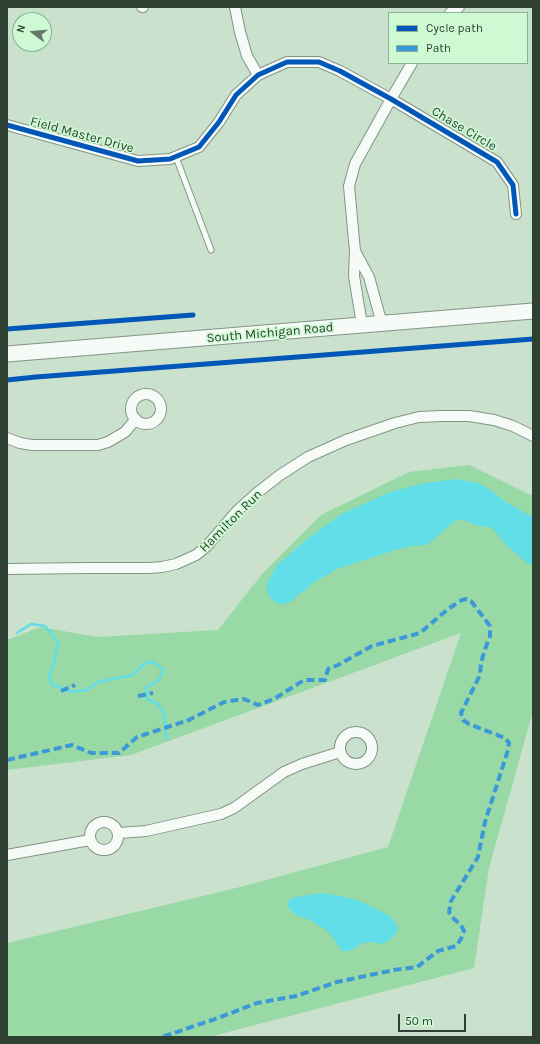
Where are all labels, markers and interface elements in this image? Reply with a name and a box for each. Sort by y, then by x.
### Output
north arrow [12,12,52,52]
legend [388,12,528,64]
text: Cycle path [426,21,483,35]
text: N [14,23,28,34]
text: Path [426,41,451,55]
street label: Chase Circle [429,103,499,155]
street label: Field Master Drive [29,114,135,156]
street label: South Michigan Road [206,320,334,346]
street label: Hamilton Run [196,486,266,556]
scale bar [400,1006,468,1032]
text: 50 m [405,1014,433,1028]

